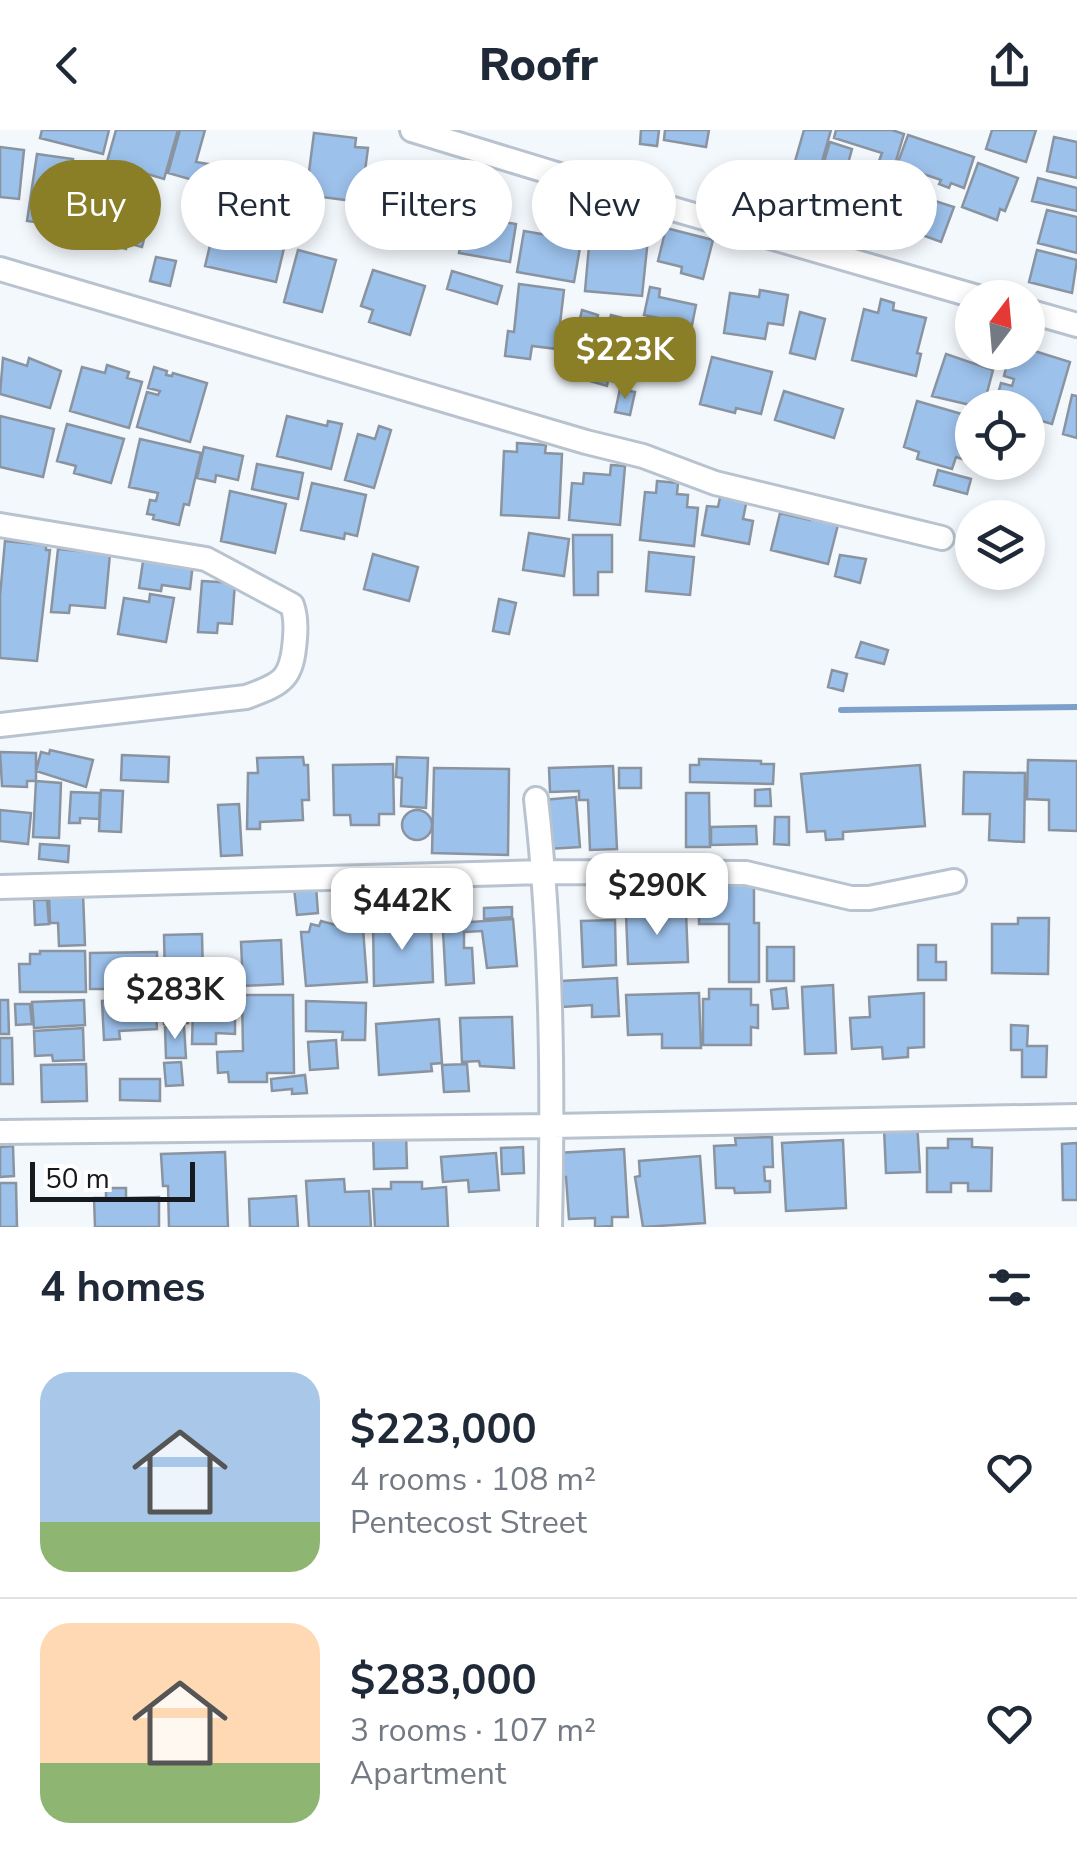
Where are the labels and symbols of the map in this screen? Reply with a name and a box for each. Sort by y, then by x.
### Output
north arrow [955,280,1045,370]
pin: $223K [555,317,695,402]
pin: $290K [587,853,727,938]
pin: $442K [332,868,472,953]
pin: $283K [105,957,245,1042]
scale bar [30,1157,195,1202]

